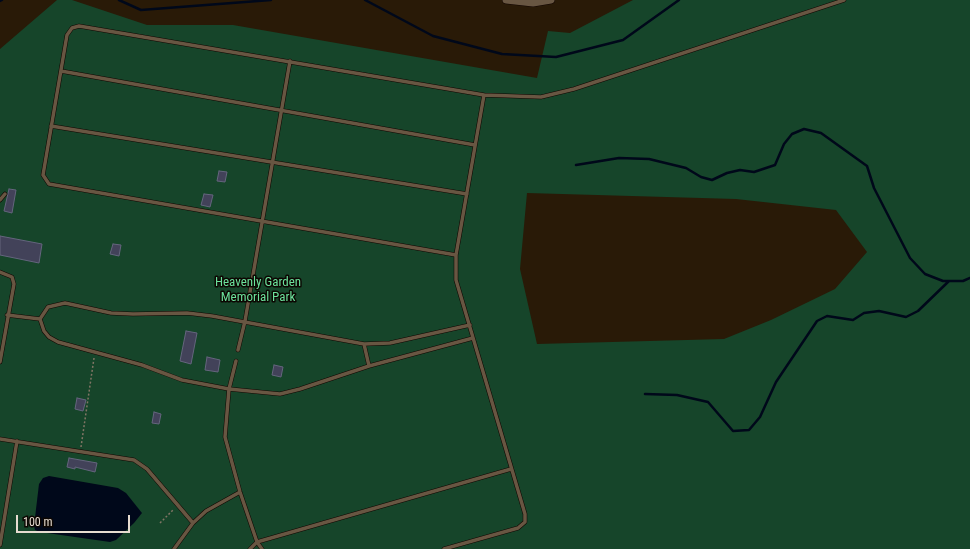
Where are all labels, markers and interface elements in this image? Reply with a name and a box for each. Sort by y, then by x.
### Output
park label: Heavenly Garden Memorial Park [215,275,301,306]
scale bar [18,507,132,533]
text: 100 m [23,515,53,529]

